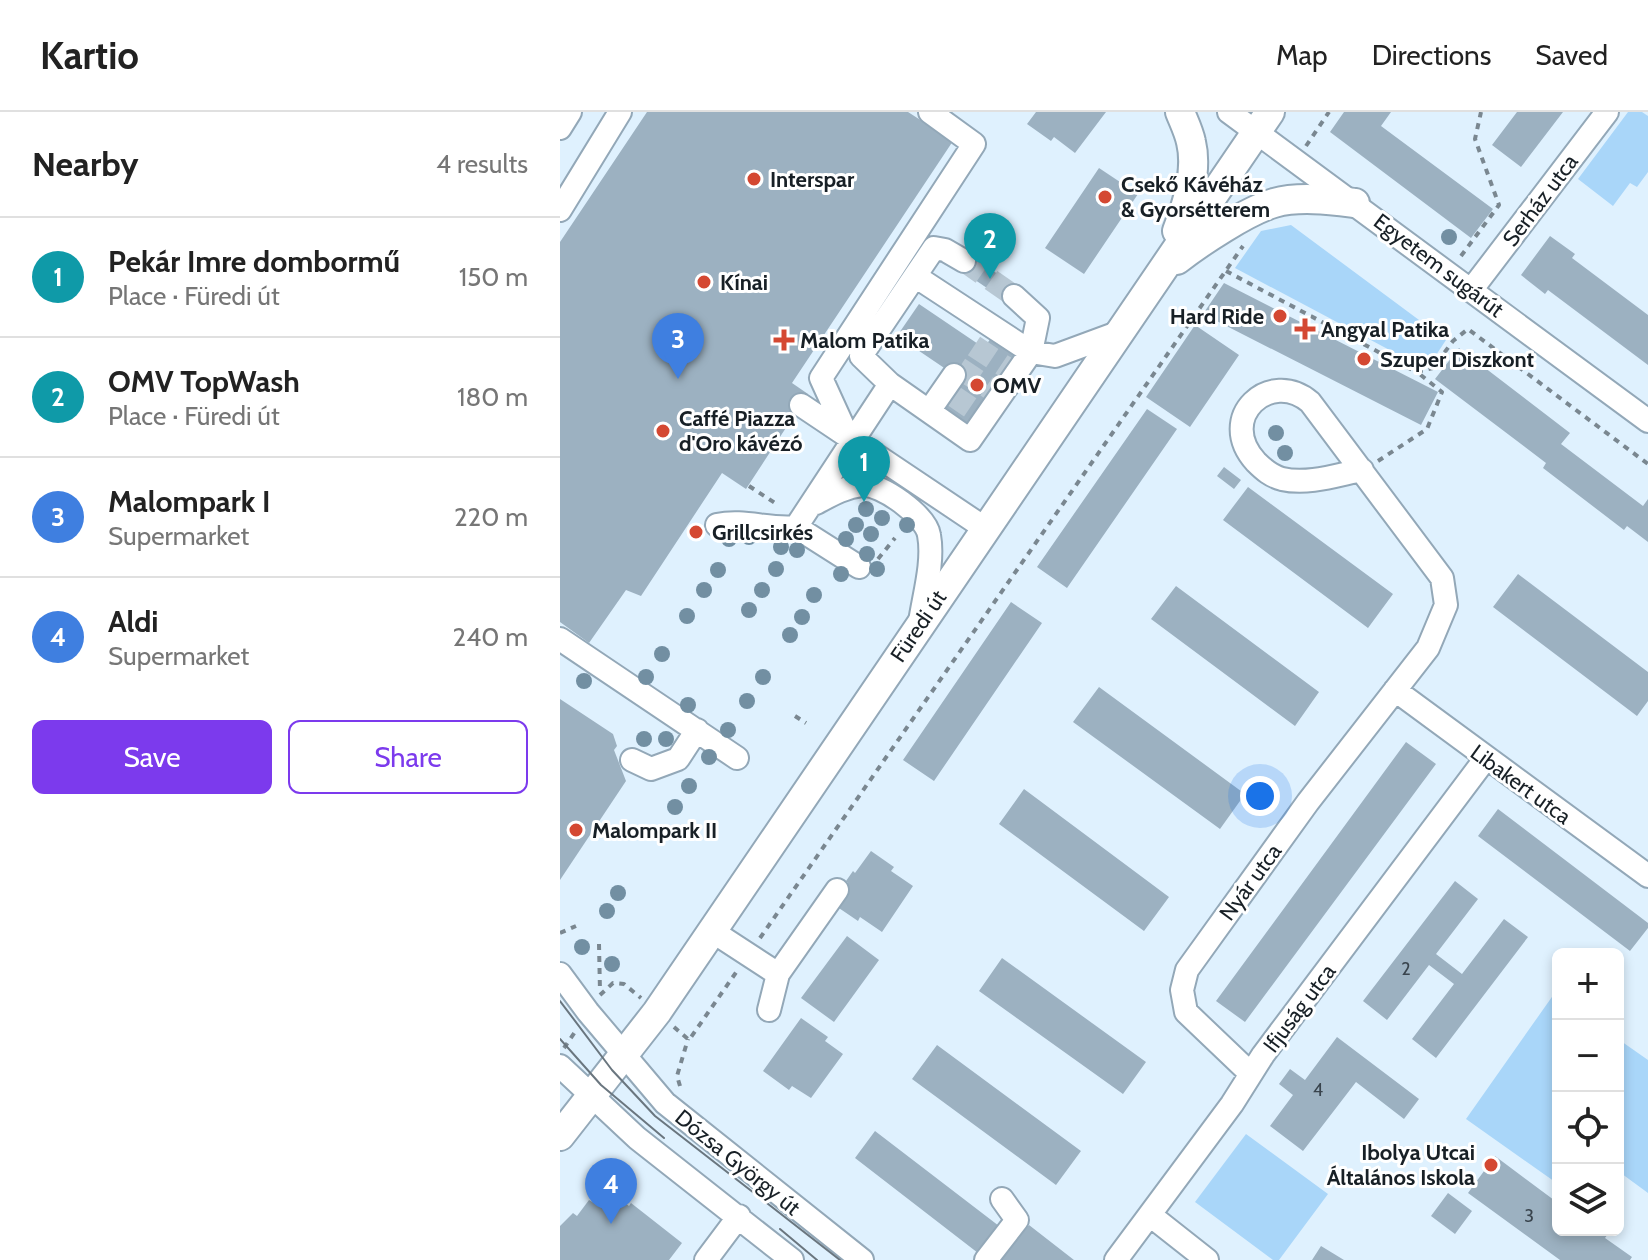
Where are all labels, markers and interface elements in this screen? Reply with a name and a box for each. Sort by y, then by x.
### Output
text: Kartio [40,32,139,79]
text: Map [1276,38,1328,72]
text: Directions [1372,38,1491,72]
text: Saved [1535,38,1608,72]
text: Nearby [32,143,139,185]
text: 4 results [436,148,528,180]
street label: Serház utca [1497,149,1584,252]
place label: Interspar [770,166,855,193]
marker: Interspar [745,170,763,188]
place label: Csekő Kávéház & Gyorsétterem [1121,171,1270,223]
marker: Csekő Kávéház & Gyorsétterem [1096,188,1114,206]
street label: Egyetem sugárút [1368,208,1510,323]
pin: 2 [964,213,1016,279]
text: Pekár Imre dombormű [108,243,400,280]
text: 1 [53,261,63,293]
text: 150 m [459,261,528,293]
place label: Kínai [720,269,768,296]
marker: Kínai [695,273,713,291]
text: Place · Füredi út [108,280,280,312]
place label: Hard Ride [1170,303,1264,330]
marker: Hard Ride [1271,307,1289,325]
pin: 3 [652,313,704,379]
place label: Angyal Patika [1321,316,1449,343]
marker: Angyal Patika [1296,320,1314,338]
place label: Malom Patika [800,327,929,354]
marker: Malom Patika [775,331,793,349]
place label: Szuper Diszkont [1380,346,1535,373]
marker: Szuper Diszkont [1355,350,1373,368]
text: OMV TopWash [108,363,300,400]
place label: OMV [993,372,1041,399]
marker: OMV [968,376,986,394]
text: 2 [51,381,65,413]
text: 180 m [457,381,528,413]
text: Place · Füredi út [108,400,280,432]
place label: Caffé Piazza d'Oro kávézó [679,405,803,457]
marker: Caffé Piazza d'Oro kávézó [654,422,672,440]
pin: 1 [838,436,890,502]
text: Malompark I [108,483,270,520]
text: 3 [51,501,65,533]
text: 220 m [454,501,528,533]
place label: Grillcsirkés [712,519,813,546]
text: Supermarket [108,520,249,552]
marker: Grillcsirkés [687,523,705,541]
street label: Füredi út [885,585,953,667]
text: Aldi [108,603,159,640]
text: 4 [50,621,66,653]
text: 240 m [453,621,528,653]
text: Supermarket [108,640,249,672]
button: Save [32,720,272,794]
button: Share [288,720,528,794]
street label: Libakert utca [1465,739,1577,830]
your location [1240,776,1280,816]
place label: Malompark II [592,817,717,844]
marker: Malompark II [567,821,585,839]
street label: Nyár utca [1214,838,1287,926]
map controls [1552,948,1624,1236]
button: + [1552,948,1624,1020]
street label: Ifjuság utca [1257,958,1342,1058]
house number: 2 [1401,958,1411,980]
button: − [1552,1020,1624,1092]
house number: 4 [1313,1079,1323,1101]
button: locate [1552,1092,1624,1164]
street label: Dózsa György út [670,1104,806,1221]
place label: Ibolya Utcai Általános Iskola [1327,1139,1475,1191]
marker: Ibolya Utcai Általános Iskola [1482,1156,1500,1174]
pin: 4 [585,1158,637,1224]
button: layers [1552,1164,1624,1236]
house number: 3 [1524,1205,1534,1227]

